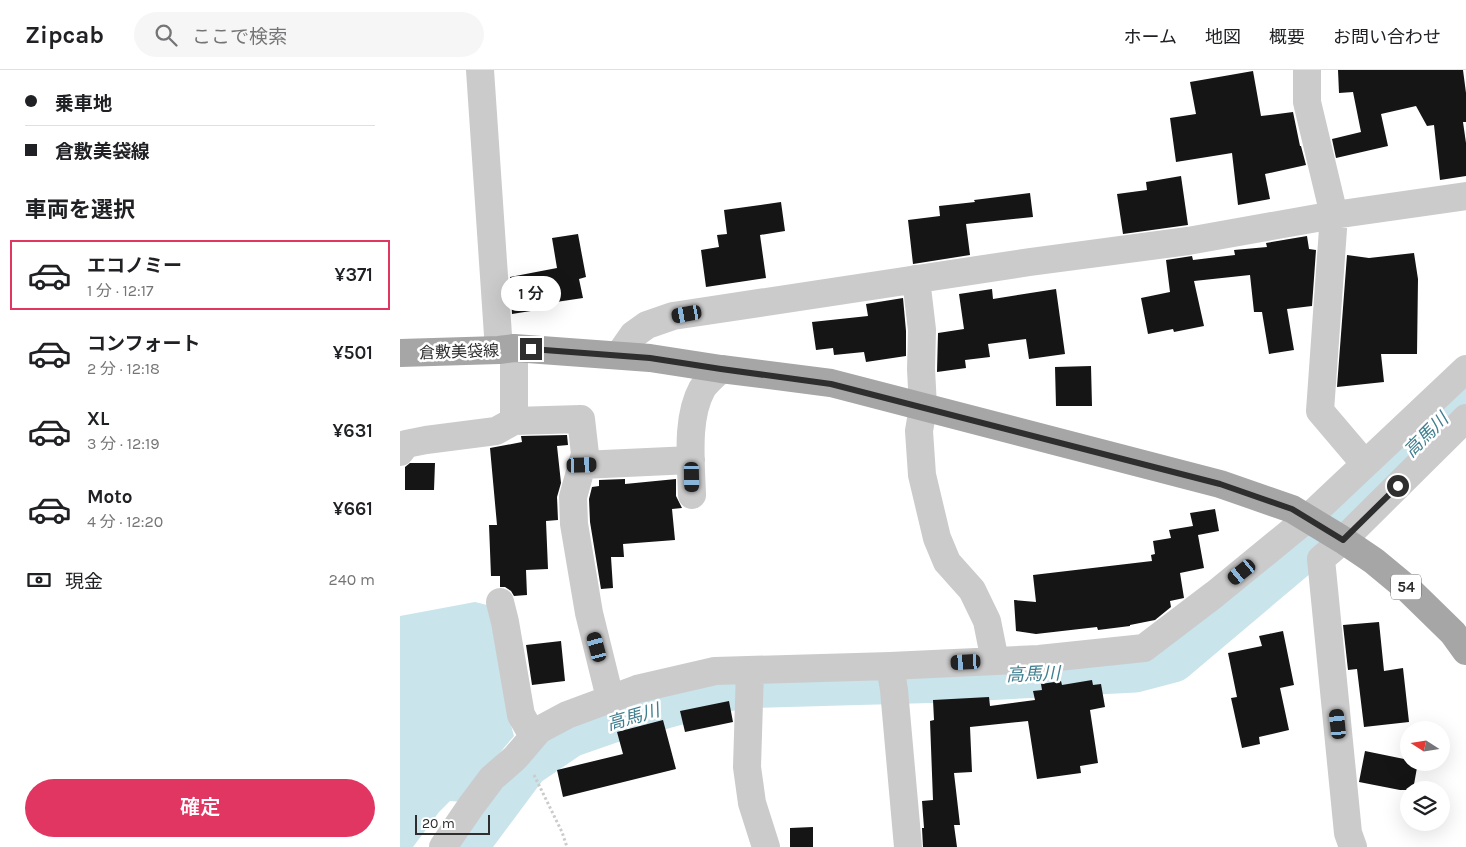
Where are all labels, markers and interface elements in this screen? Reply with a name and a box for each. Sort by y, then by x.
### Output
search box [134,12,484,57]
text: Zipcab [25,21,104,49]
icon: search [152,21,180,49]
text: ここで検索 [192,26,287,48]
text: ホーム [1124,26,1177,48]
text: 地図 [1205,26,1241,48]
text: 概要 [1269,26,1305,48]
text: お問い合わせ [1333,26,1441,48]
text: 乗車地 [55,93,112,115]
text: 倉敷美袋線 [55,141,150,163]
text: 車両を選択 [25,197,135,223]
icon: car [27,253,72,298]
text: エコノミー [87,255,182,277]
text: ¥371 [334,264,373,286]
callout: 1 分 [501,276,561,312]
text: 1 分 · 12:17 [87,281,154,300]
text: 1 分 [518,284,544,303]
car [670,304,703,324]
icon: car [27,331,72,376]
text: コンフォート [87,333,200,355]
route end [520,338,542,360]
street label: 倉敷美袋線 [419,341,499,362]
text: ¥501 [333,342,373,364]
text: 2 分 · 12:18 [87,359,160,378]
water label: 高馬川 [1399,407,1454,462]
text: XL [87,408,109,430]
icon: car [27,409,72,454]
text: ¥631 [332,420,373,442]
text: 3 分 · 12:19 [87,434,160,453]
car [566,457,597,473]
car [684,462,699,492]
route start [1387,475,1409,497]
text: Moto [87,486,133,508]
icon: car [27,487,72,532]
text: ¥661 [333,498,373,520]
text: 4 分 · 12:20 [87,512,163,531]
car [1225,557,1258,587]
icon: cash [25,566,53,594]
text: 240 m [329,570,375,589]
text: 現金 [65,571,103,593]
road number: 54 [1391,574,1421,600]
car [585,631,608,663]
car [950,654,981,670]
water label: 高馬川 [1006,662,1062,686]
water label: 高馬川 [604,698,664,735]
car [1328,708,1347,740]
north arrow [1400,721,1450,771]
map controls [1400,721,1450,831]
button: 確定 [25,779,375,837]
button: layers [1400,781,1450,831]
scale bar [415,812,490,835]
text: 20 m [422,815,455,832]

